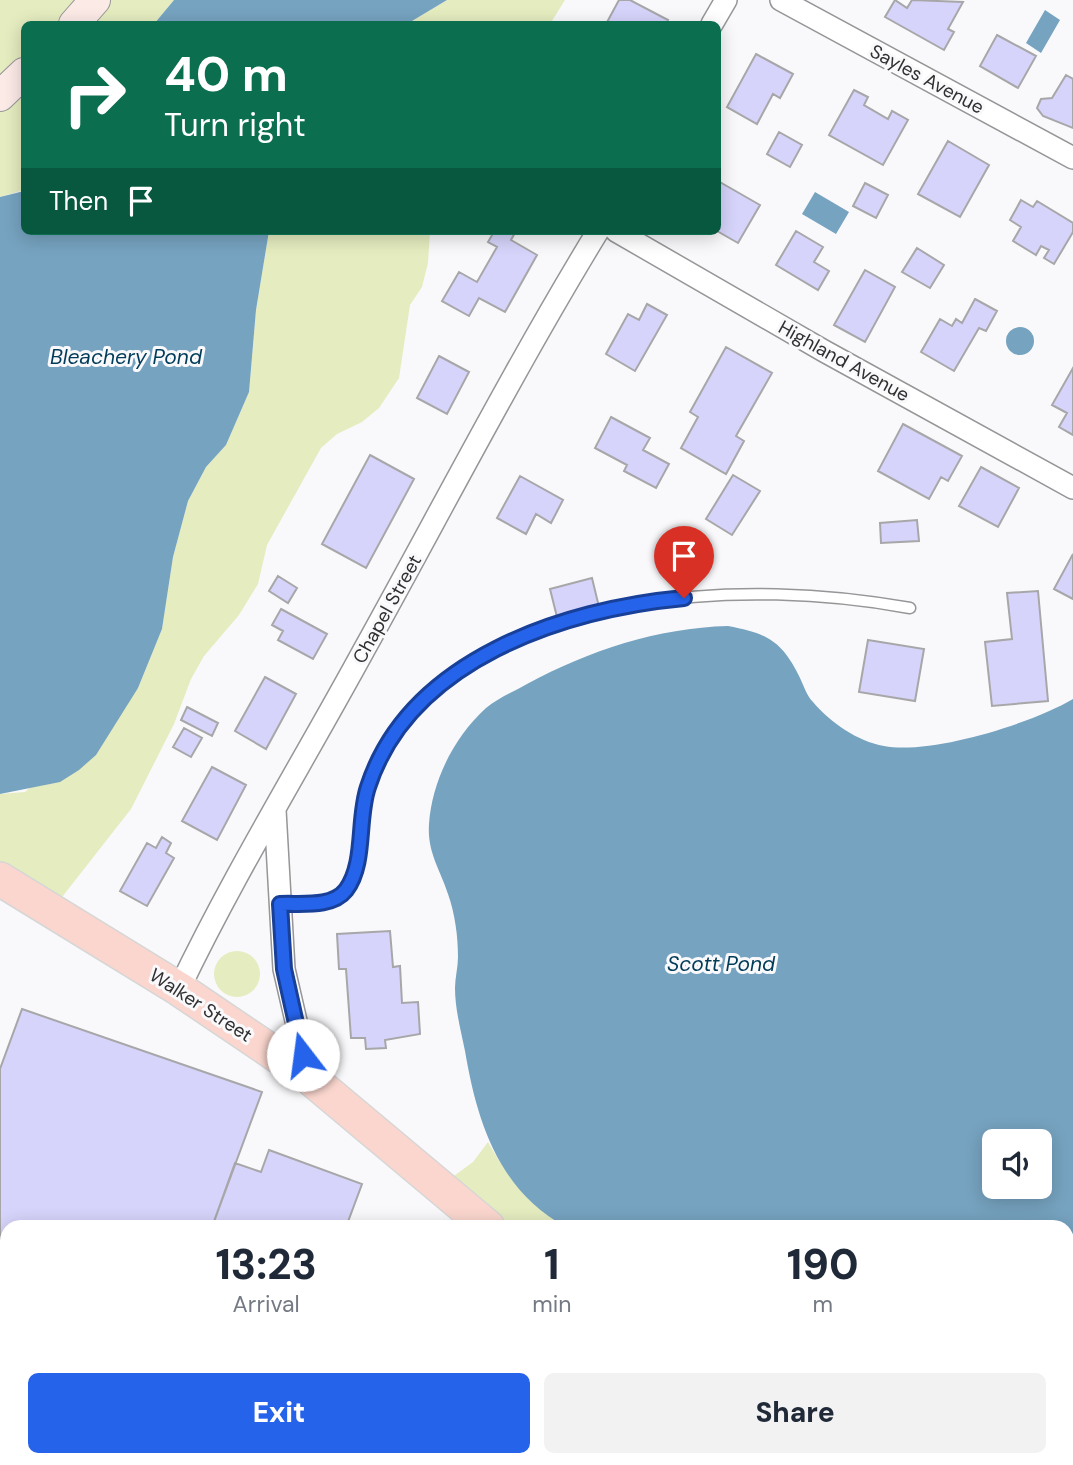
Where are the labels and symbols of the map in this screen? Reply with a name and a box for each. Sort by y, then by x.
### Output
street label: Sayles Avenue [866,38,988,120]
street label: Highland Avenue [774,315,914,407]
water label: Bleachery Pond [50,343,203,371]
pin [654,526,714,598]
street label: Chapel Street [347,550,427,668]
water label: Scott Pond [667,950,776,978]
street label: Walker Street [145,962,257,1048]
position arrow [266,1018,340,1092]

